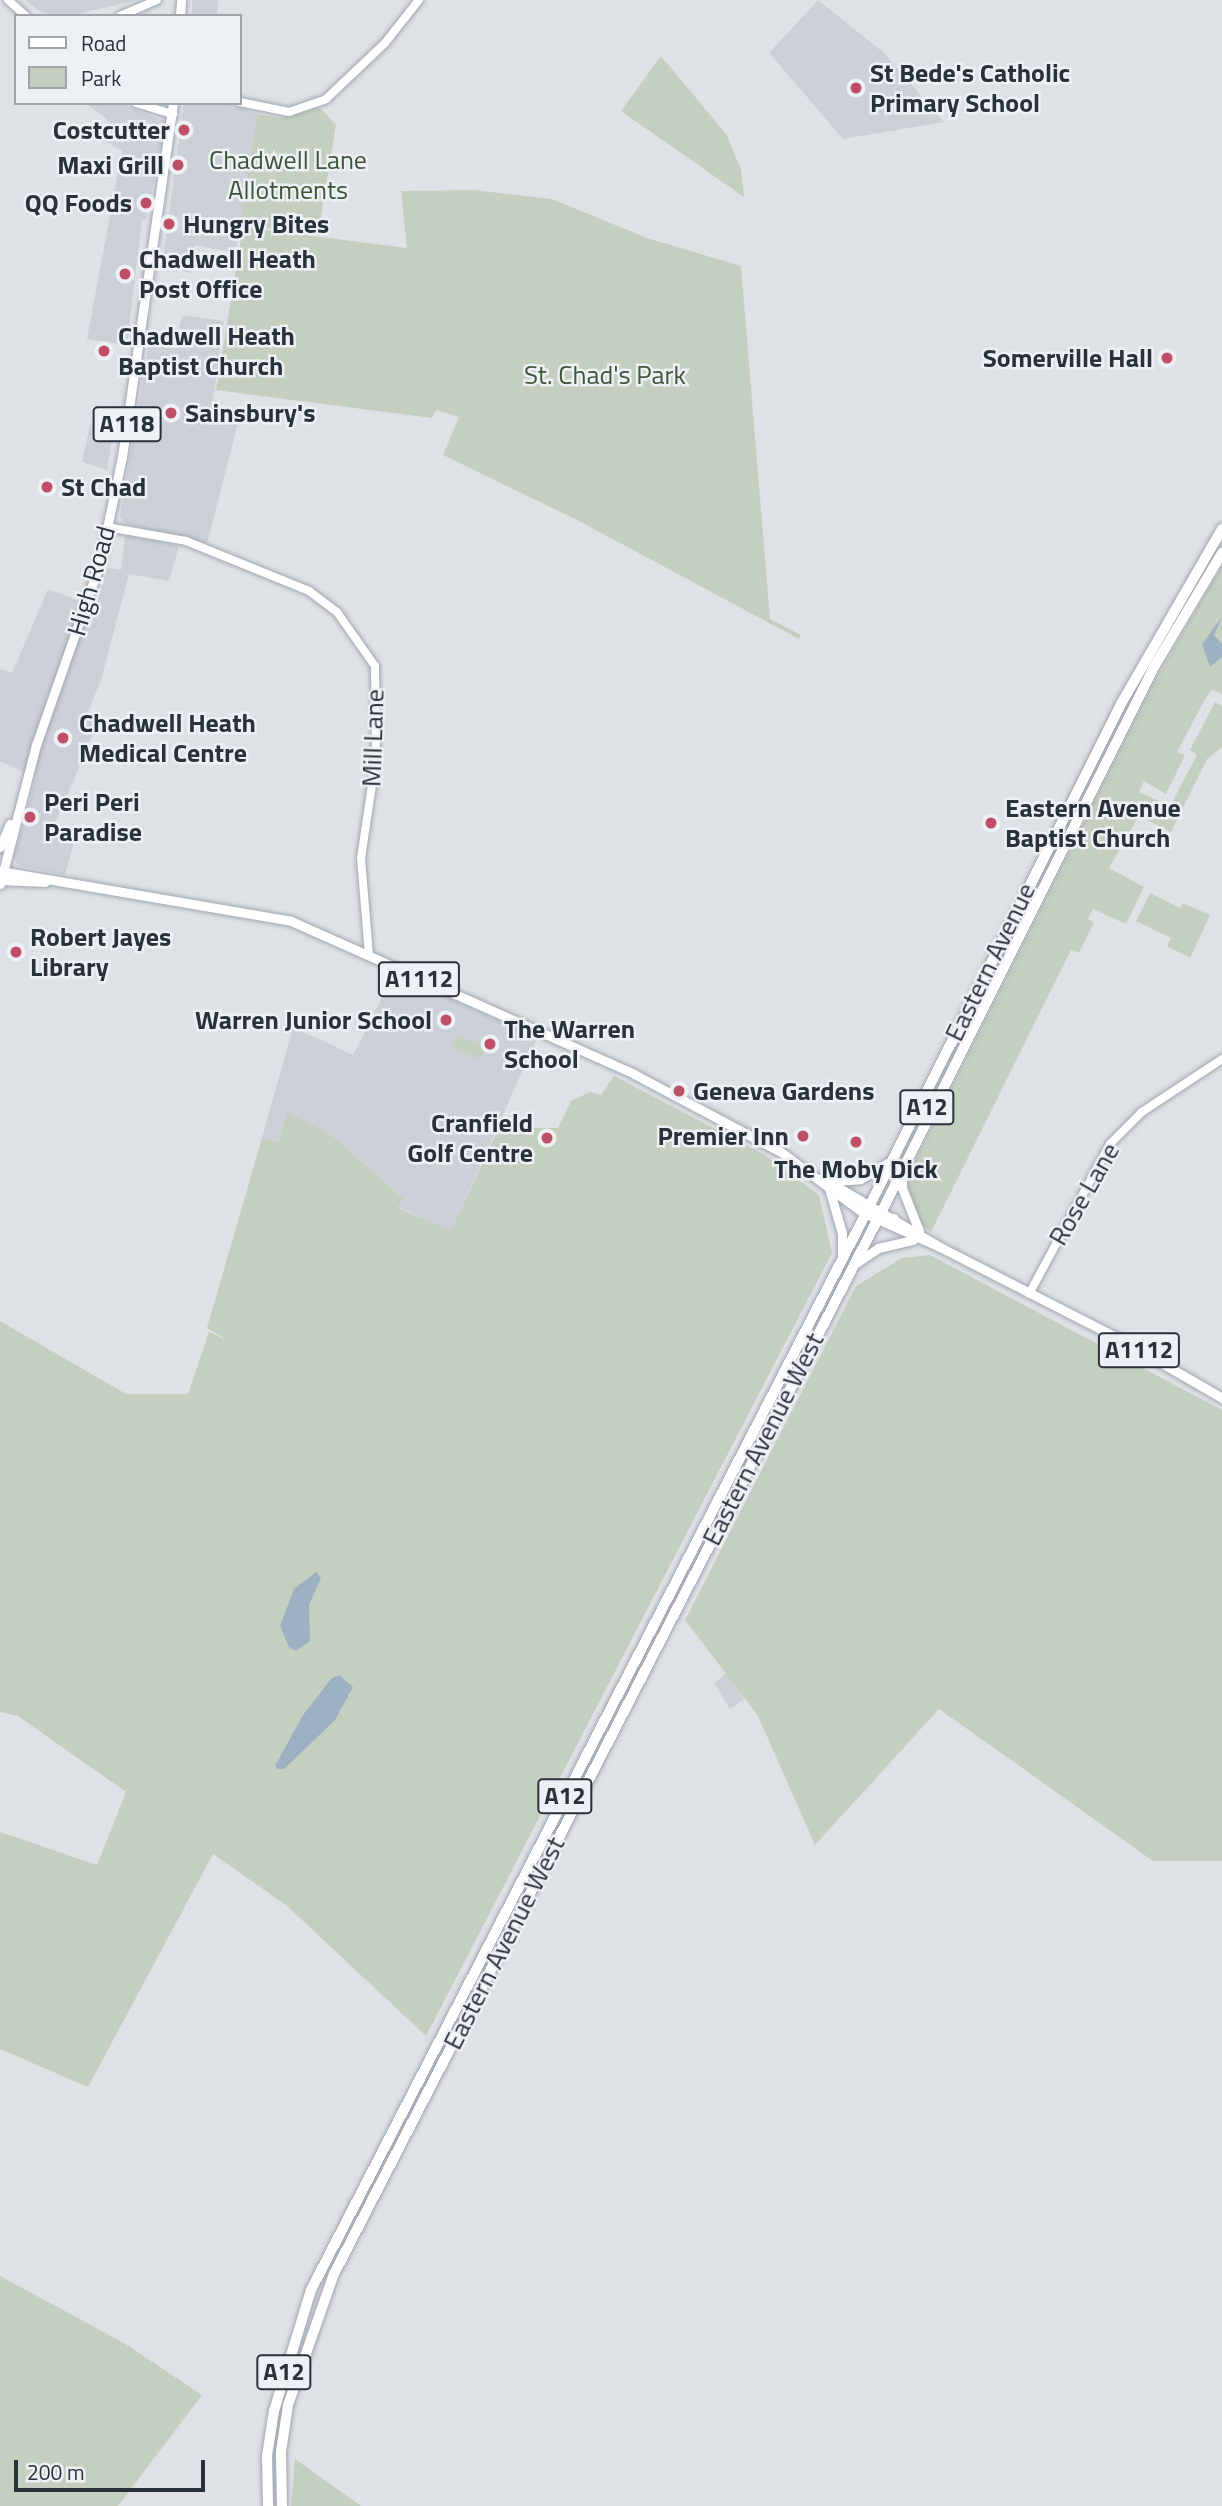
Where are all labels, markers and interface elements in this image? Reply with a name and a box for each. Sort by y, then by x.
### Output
legend [14,14,242,105]
text: Road [81,27,126,59]
place label: St Bede's Catholic Primary School [870,57,1070,119]
text: Park [81,62,121,94]
marker: St Bede's Catholic Primary School [848,80,864,96]
place label: Costcutter [53,114,170,146]
marker: Costcutter [176,122,192,138]
park label: Chadwell Lane Allotments [209,144,367,206]
place label: Maxi Grill [57,149,164,181]
marker: Maxi Grill [170,157,186,173]
place label: QQ Foods [25,187,132,219]
marker: QQ Foods [138,195,154,211]
place label: Hungry Bites [183,208,329,240]
marker: Hungry Bites [161,216,177,232]
place label: Chadwell Heath Post Office [139,243,316,304]
marker: Chadwell Heath Post Office [117,266,133,282]
place label: Chadwell Heath Baptist Church [118,320,295,382]
place label: Somerville Hall [983,342,1153,374]
marker: Chadwell Heath Baptist Church [96,343,112,359]
marker: Somerville Hall [1159,350,1175,366]
park label: St. Chad's Park [524,359,686,391]
place label: Sainsbury's [185,397,315,429]
road number: A118 [92,404,162,444]
marker: Sainsbury's [163,405,179,421]
place label: St Chad [61,471,146,503]
marker: St Chad [39,479,55,495]
street label: High Road [60,523,122,639]
street label: Mill Lane [356,689,390,787]
place label: Chadwell Heath Medical Centre [79,707,256,768]
marker: Chadwell Heath Medical Centre [53,728,73,748]
place label: Peri Peri Paradise [44,786,142,848]
place label: Eastern Avenue Baptist Church [1005,792,1181,854]
marker: Peri Peri Paradise [22,809,38,825]
marker: Eastern Avenue Baptist Church [983,815,999,831]
street label: Eastern Avenue [938,878,1042,1046]
place label: Robert Jayes Library [30,921,171,982]
marker: Robert Jayes Library [8,944,24,960]
road number: A1112 [377,959,461,1000]
place label: Warren Junior School [195,1004,432,1036]
marker: Warren Junior School [438,1012,454,1028]
place label: The Warren School [504,1013,635,1074]
marker: The Warren School [482,1036,498,1052]
place label: Geneva Gardens [693,1075,874,1107]
marker: Geneva Gardens [671,1083,687,1099]
road number: A12 [899,1086,955,1128]
place label: Cranfield Golf Centre [407,1107,533,1168]
place label: Premier Inn [657,1120,789,1152]
marker: Premier Inn [795,1128,811,1144]
marker: Cranfield Golf Centre [539,1130,555,1146]
marker: The Moby Dick [848,1134,864,1150]
street label: Rose Lane [1042,1137,1126,1251]
place label: The Moby Dick [774,1153,938,1185]
street label: Eastern Avenue West [696,1328,830,1550]
road number: A1112 [1097,1330,1181,1370]
road number: A12 [537,1776,593,1816]
street label: Eastern Avenue West [437,1832,571,2054]
road number: A12 [256,2351,312,2392]
scale bar [18,2446,208,2490]
text: 200 m [27,2456,84,2488]

